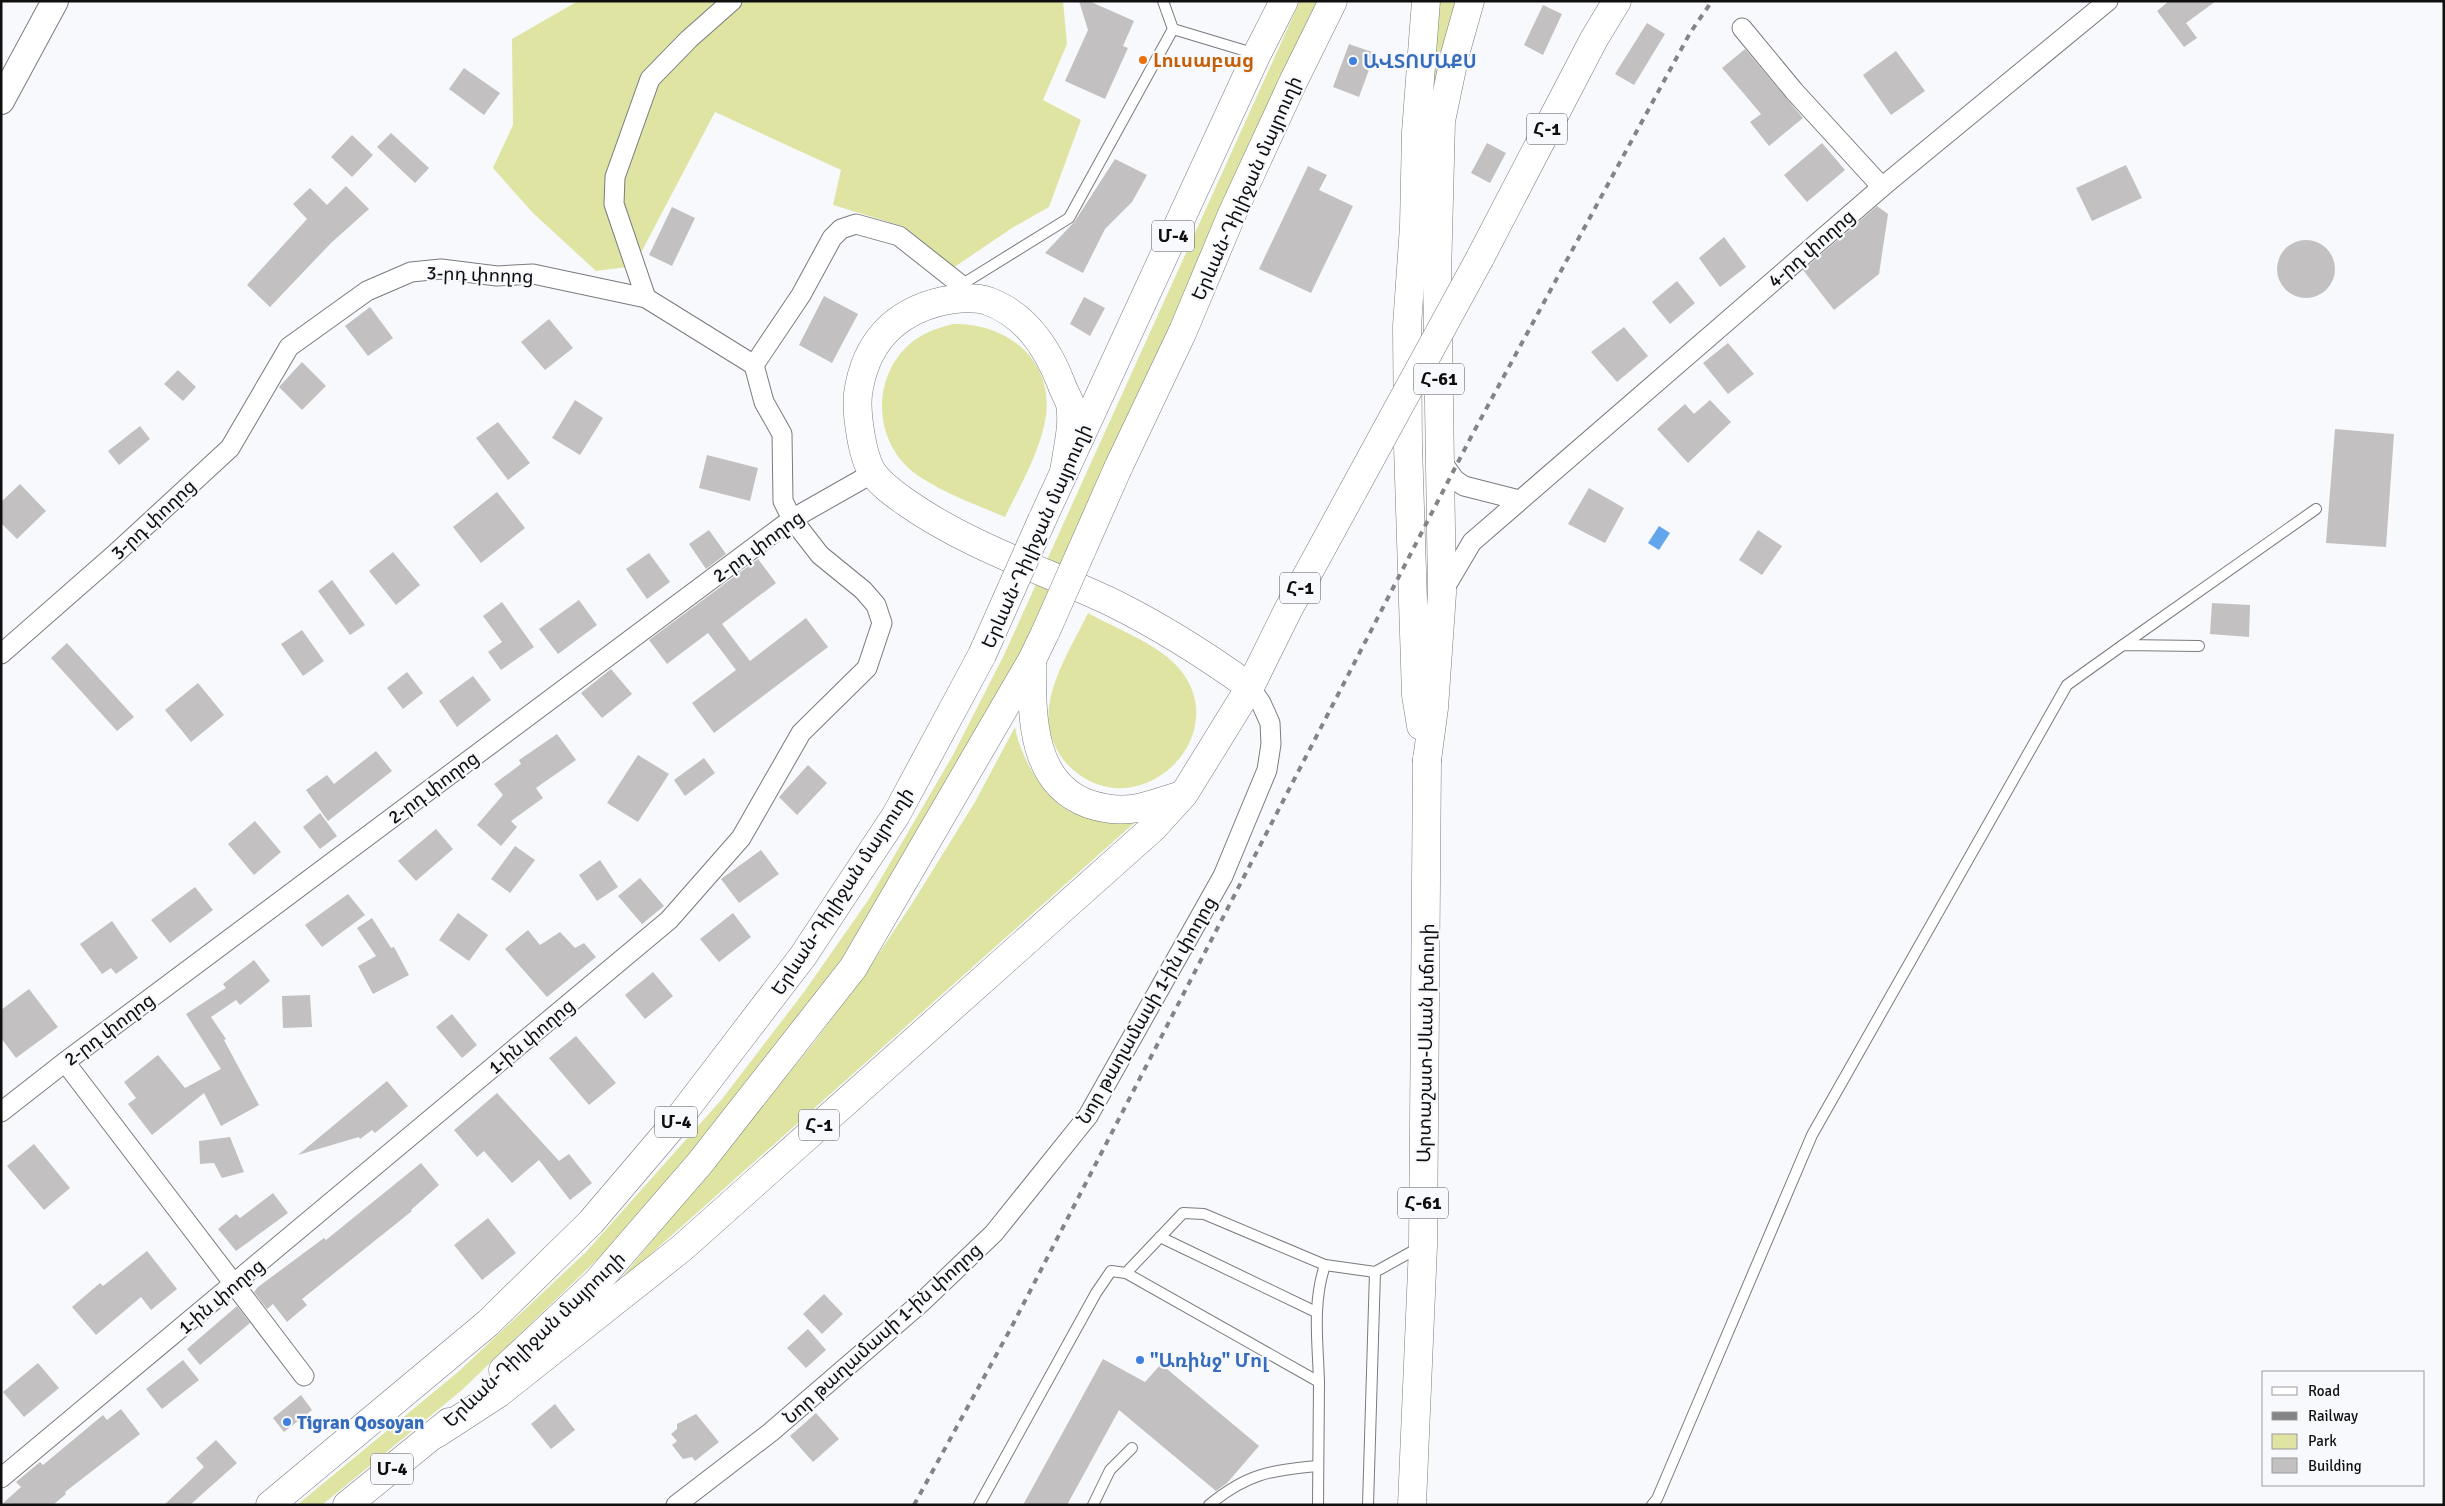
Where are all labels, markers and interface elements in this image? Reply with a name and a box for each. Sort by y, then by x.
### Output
place label: Լուսաբաց [1153,49,1254,73]
place label: ԱՎՏՈՄԱՔՍ [1363,50,1477,74]
marker: Լուսաբաց [1137,54,1149,66]
marker: ԱՎՏՈՄԱՔՍ [1347,55,1359,67]
street label: Երևան-Դիլիջան մայրուղի [1186,72,1307,304]
road number: Հ-1 [1527,114,1567,144]
street label: 4-րդ փողոց [1763,205,1860,293]
road number: Մ-4 [1152,220,1194,252]
street label: 3-րդ փողոց [426,261,534,289]
road number: Հ-61 [1414,364,1464,394]
street label: Երևան-Դիլիջան մայրուղի [976,420,1097,652]
street label: 3-րդ փողոց [106,474,201,565]
street label: 2-րդ փողոց [708,506,809,588]
road number: Հ-1 [1280,572,1320,604]
street label: 2-րդ փողոց [384,746,484,830]
street label: Երևան-Դիլիջան մայրուղի [767,783,919,1000]
street label: Նոր թաղամասի 1-ին փողոց [1072,892,1222,1129]
street label: Արտաշատ-Սևան խճուղի [1412,923,1440,1163]
street label: 2-րդ փողոց [60,988,160,1072]
street label: 1-ին փողոց [483,994,580,1080]
road number: Մ-4 [655,1106,697,1138]
road number: Հ-1 [799,1110,839,1140]
road number: Հ-61 [1398,1188,1448,1218]
street label: Նոր թաղամասի 1-ին փողոց [778,1238,987,1429]
street label: Երևան-Դիլիջան մայրուղի [439,1247,631,1433]
street label: 1-ին փողոց [173,1254,270,1340]
place label: "Առինջ" Մոլ [1150,1349,1269,1373]
marker: "Առինջ" Մոլ [1134,1354,1146,1366]
legend [2262,1371,2425,1486]
text: Road [2308,1382,2340,1400]
text: Railway [2308,1407,2358,1425]
place label: Tigran Qosoyan [297,1411,424,1435]
marker: Tigran Qosoyan [281,1416,293,1428]
text: Park [2308,1432,2337,1450]
road number: Մ-4 [371,1454,413,1485]
text: Building [2308,1457,2362,1475]

